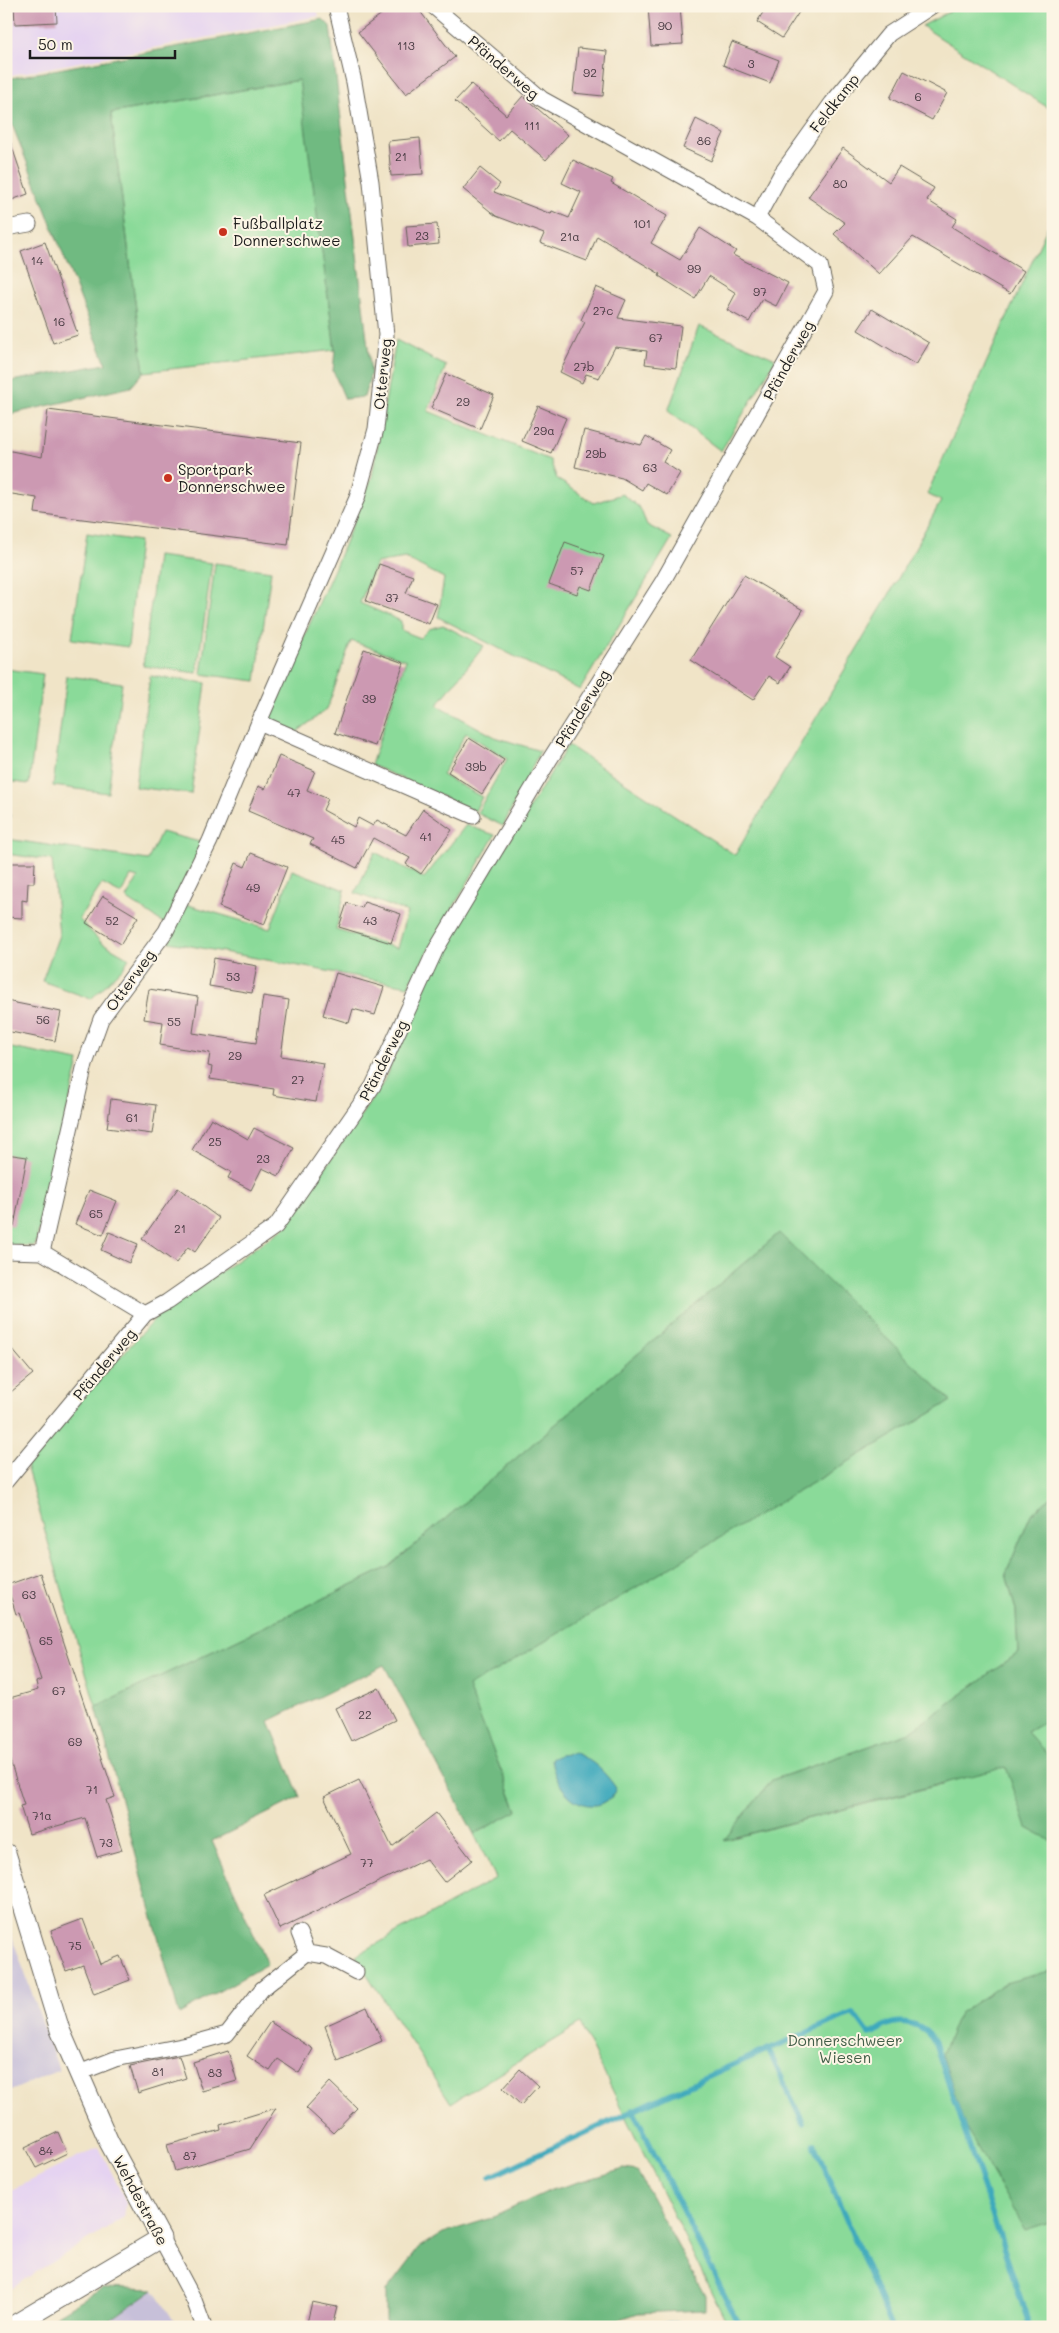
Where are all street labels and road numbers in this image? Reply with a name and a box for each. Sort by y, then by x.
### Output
street label: Pfänderweg [464,31,544,104]
street label: Feldkamp [805,69,863,137]
street label: Pfänderweg [758,316,818,403]
street label: Otterweg [368,337,396,411]
street label: Pfänderweg [550,665,614,751]
street label: Otterweg [101,945,159,1015]
street label: Pfänderweg [354,1016,412,1104]
street label: Pfänderweg [68,1324,140,1404]
street label: Wehdestraße [109,2151,173,2249]

